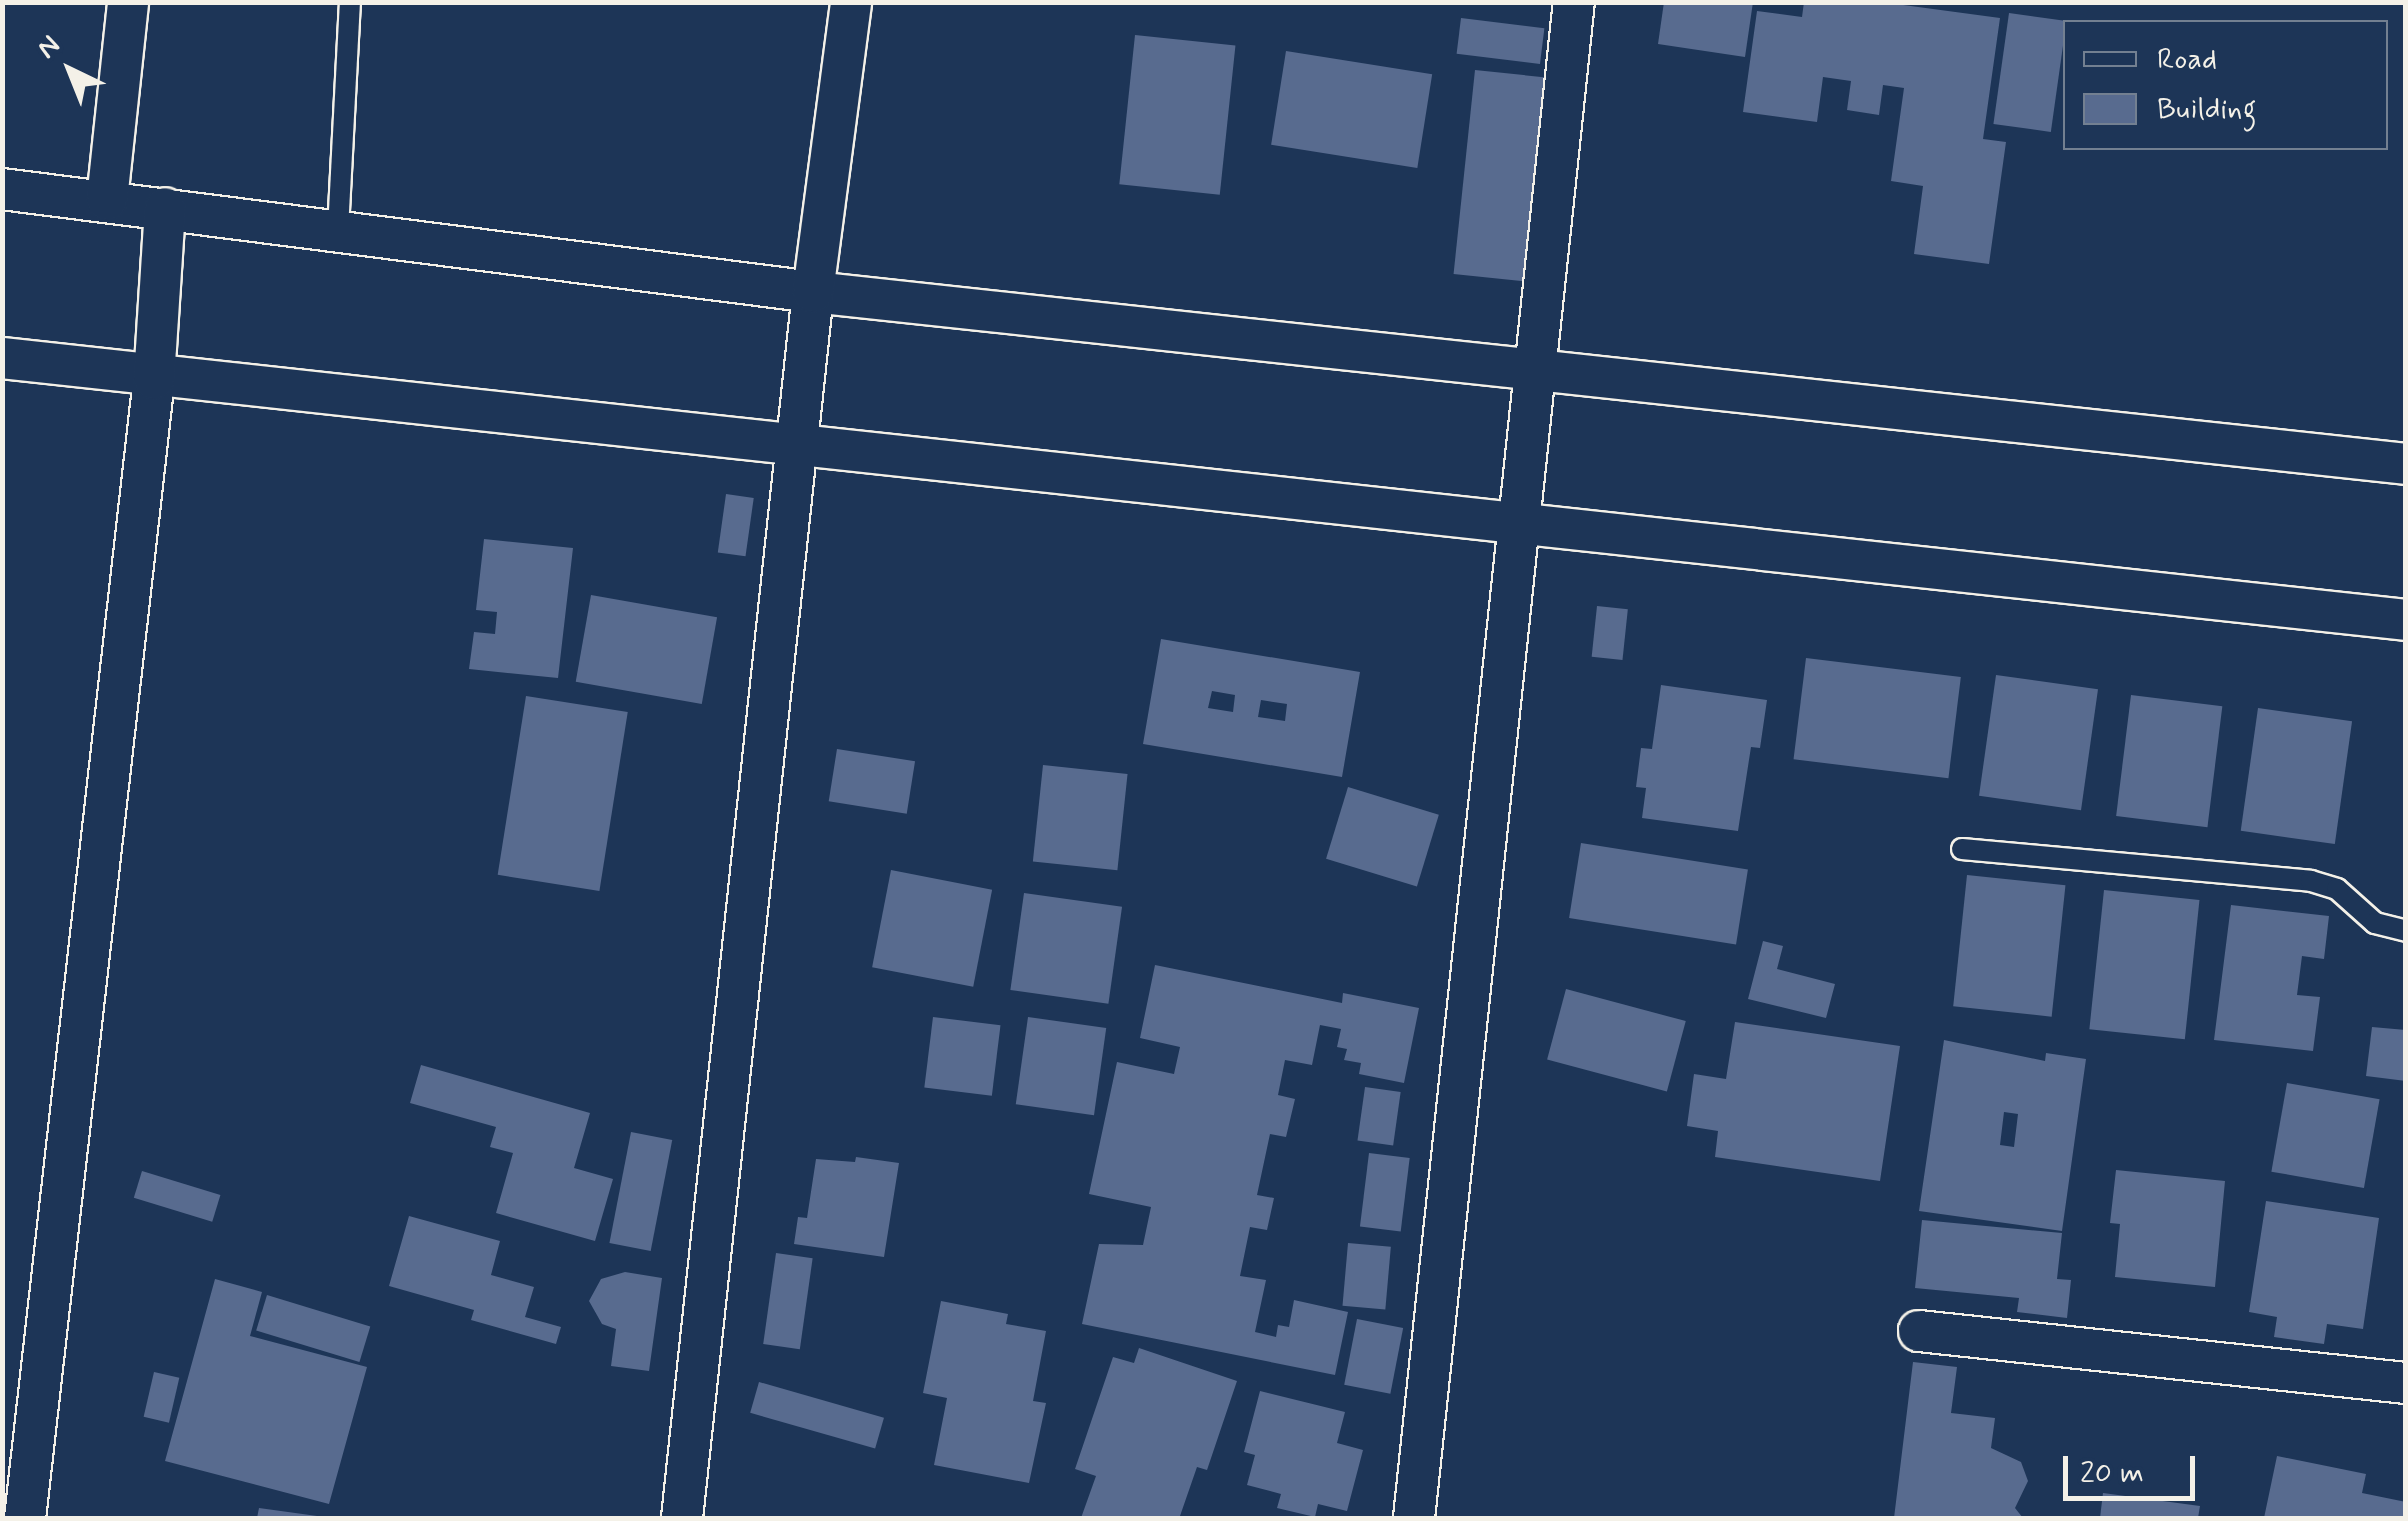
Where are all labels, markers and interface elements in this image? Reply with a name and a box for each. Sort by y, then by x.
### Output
north arrow [20,20,120,120]
legend [2063,20,2388,150]
text: N [30,28,69,68]
text: Road [2157,40,2217,79]
text: Building [2157,90,2256,129]
scale bar [2068,1436,2200,1498]
text: 20 m [2080,1454,2144,1493]

